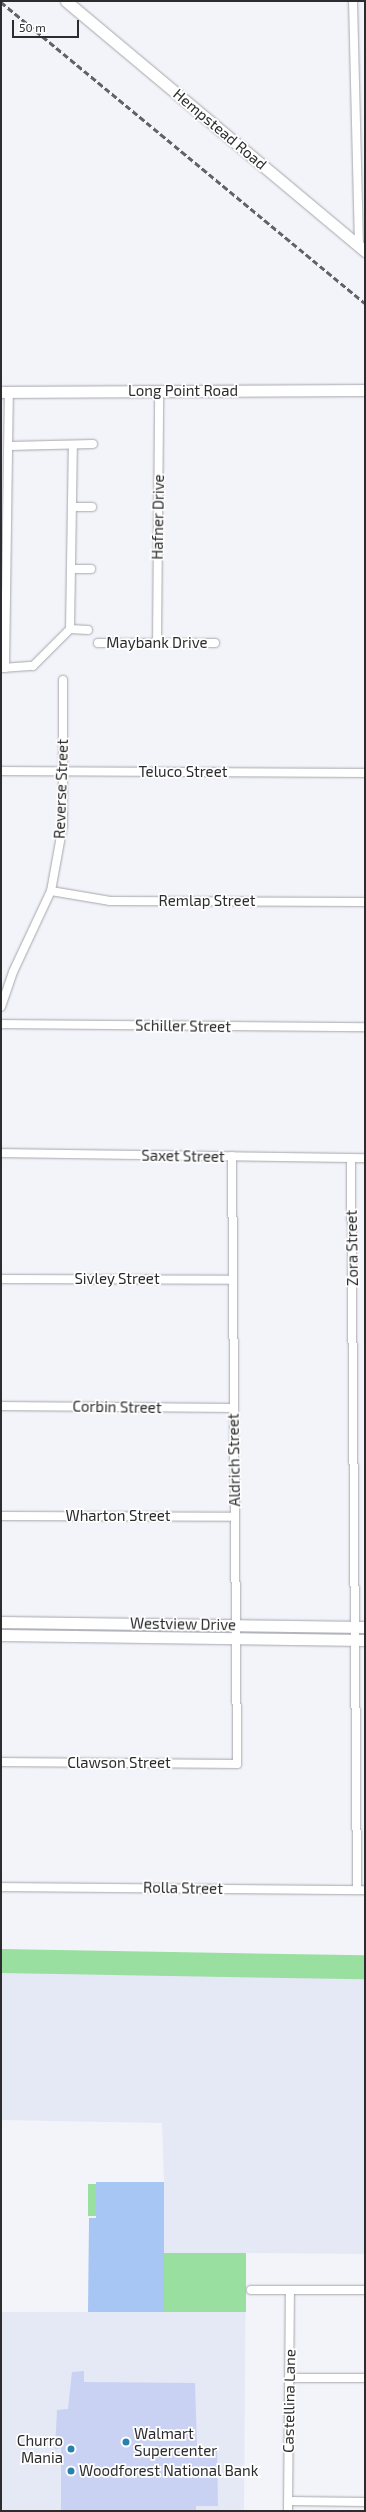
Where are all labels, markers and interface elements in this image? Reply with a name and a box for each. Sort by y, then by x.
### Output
scale bar [14,12,81,38]
text: 50 m [19,20,46,34]
street label: Hempstead Road [170,85,270,173]
street label: Long Point Road [128,382,238,400]
street label: Hafner Drive [148,474,168,560]
street label: Maybank Drive [106,634,208,652]
street label: Reverse Street [50,739,72,839]
street label: Teluco Street [139,763,227,781]
street label: Remlap Street [159,892,255,910]
street label: Schiller Street [135,1016,231,1036]
street label: Saxet Street [141,1146,225,1166]
street label: Zora Street [342,1210,362,1286]
street label: Sivley Street [74,1270,160,1288]
street label: Corbin Street [72,1397,162,1417]
street label: Aldrich Street [224,1413,244,1507]
street label: Wharton Street [65,1507,171,1525]
street label: Westview Drive [130,1614,236,1634]
street label: Clawson Street [67,1754,171,1772]
street label: Rolla Street [143,1878,223,1898]
street label: Castellina Lane [279,2349,299,2453]
place label: Walmart Supercenter [134,2424,217,2459]
place label: Churro Mania [17,2431,63,2466]
marker: Walmart Supercenter [121,2437,131,2447]
marker: Churro Mania [66,2444,76,2454]
place label: Woodforest National Bank [79,2462,259,2480]
marker: Woodforest National Bank [66,2466,76,2476]

